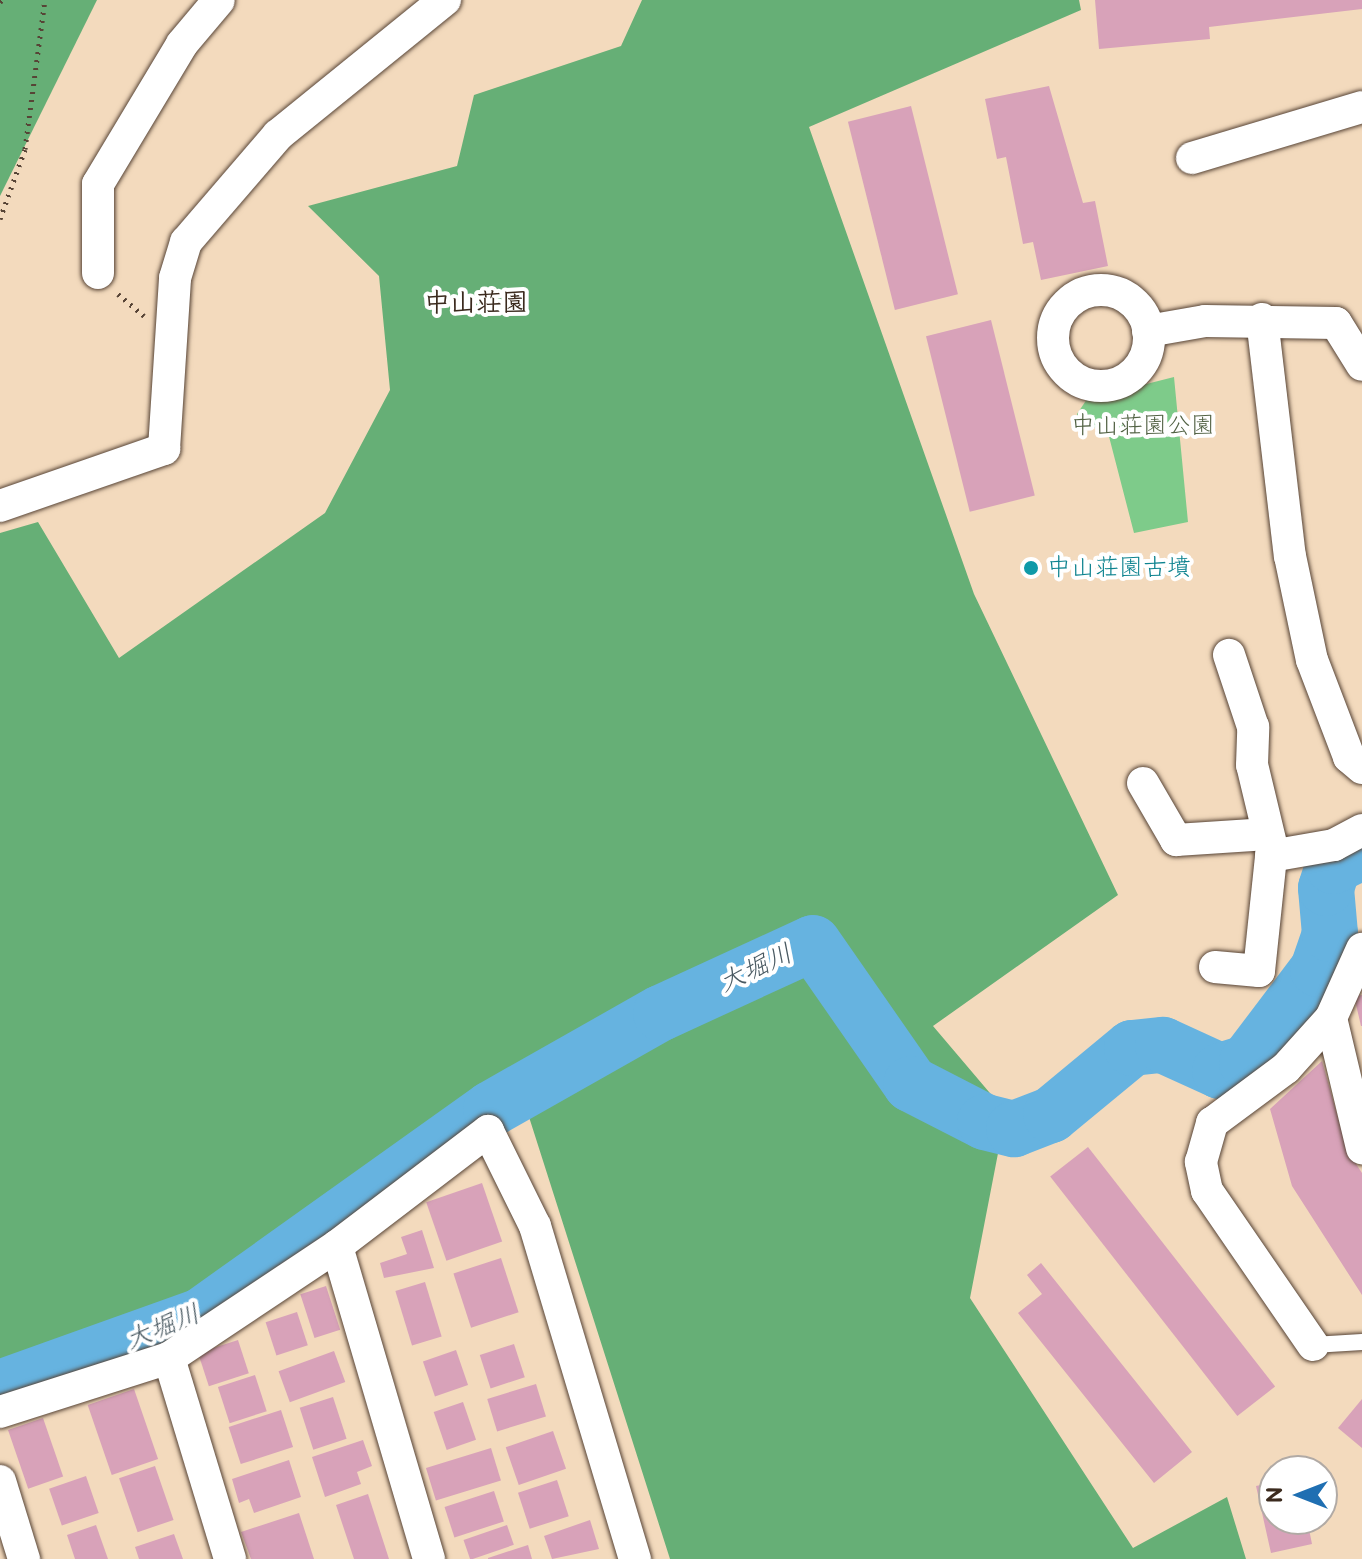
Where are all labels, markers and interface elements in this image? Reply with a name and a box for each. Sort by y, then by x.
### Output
district label: 中山荘園 [424,288,528,320]
park label: 中山荘園公園 [1071,412,1215,440]
place label: 中山荘園古墳 [1047,554,1191,582]
marker: 中山荘園古墳 [1022,559,1040,577]
water label: 大堀川 [714,938,798,1000]
water label: 大堀川 [121,1299,205,1357]
north arrow [1258,1455,1338,1535]
text: N [1262,1487,1289,1503]

